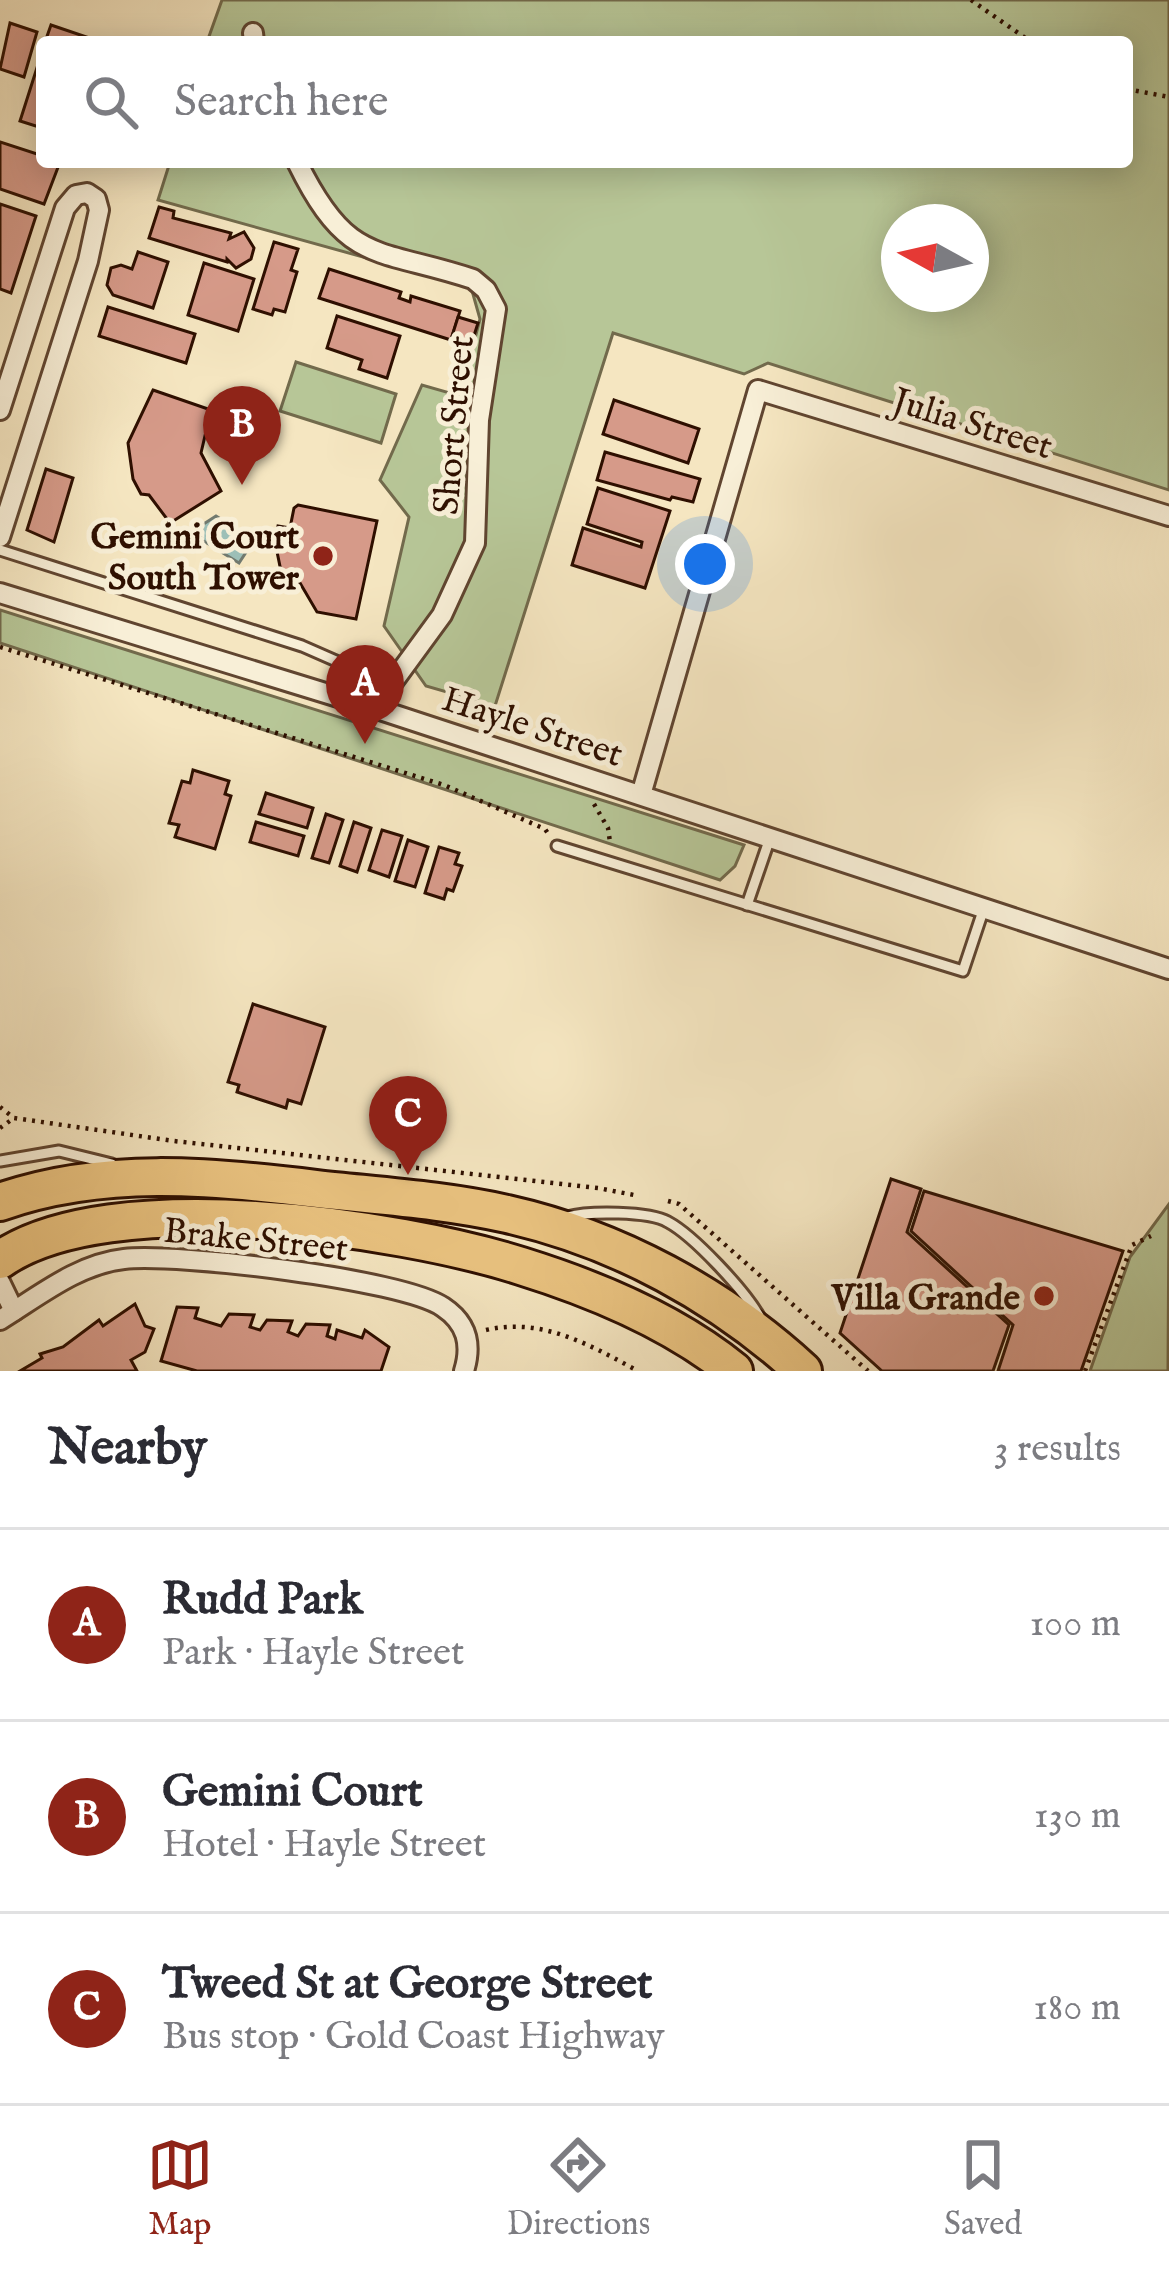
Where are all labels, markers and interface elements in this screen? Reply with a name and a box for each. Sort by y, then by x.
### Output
search box [36,36,1133,168]
icon: search [78,69,144,135]
text: Search here [174,74,388,131]
north arrow [881,204,989,312]
street label: Short Street [424,334,486,517]
street label: Julia Street [883,378,1058,471]
pin: B [203,386,281,485]
place label: Gemini Court South Tower [91,515,300,602]
your location [675,534,735,594]
marker: Gemini Court South Tower [310,543,336,569]
pin: A [326,645,404,744]
street label: Hayle Street [436,677,628,779]
pin: C [369,1076,447,1175]
street label: Brake Street [161,1208,350,1274]
place label: Villa Grande [830,1276,1020,1322]
marker: Villa Grande [1031,1283,1057,1309]
text: Nearby [48,1417,207,1482]
text: 3 results [994,1425,1121,1474]
text: Rudd Park [162,1572,363,1629]
text: A [74,1600,100,1649]
text: 100 m [1030,1600,1121,1649]
text: Park · Hayle Street [162,1629,464,1678]
text: Gemini Court [162,1764,423,1821]
text: B [74,1792,100,1841]
text: 130 m [1034,1792,1121,1841]
text: Hotel · Hayle Street [162,1821,486,1870]
text: Tweed St at George Street [162,1956,652,2013]
text: C [73,1984,101,2033]
text: 180 m [1033,1984,1121,2033]
text: Bus stop · Gold Coast Highway [162,2013,665,2062]
tab: Map [147,2132,213,2246]
tab: Directions [507,2132,650,2246]
tab: Saved [944,2132,1022,2246]

